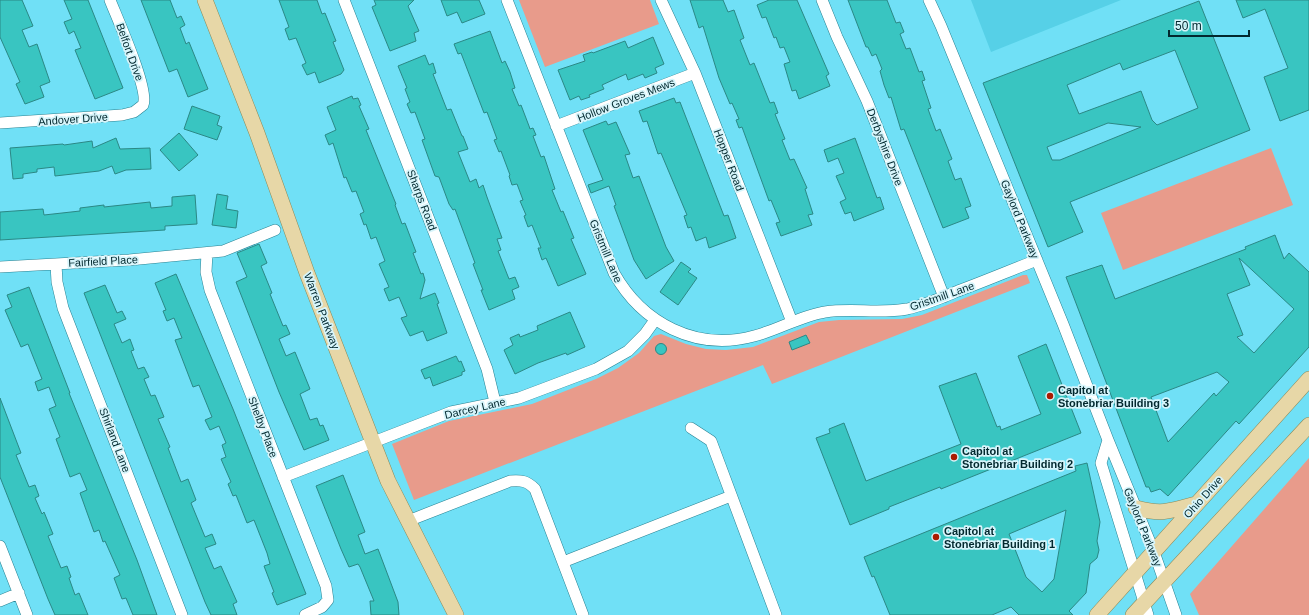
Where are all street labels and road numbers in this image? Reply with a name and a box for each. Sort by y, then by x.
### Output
street label: Belfort Drive [114,22,146,82]
street label: Hollow Groves Mews [576,76,677,124]
street label: Derbyshire Drive [865,107,905,187]
street label: Andover Drive [38,111,108,127]
street label: Hopper Road [712,127,746,193]
street label: Sharps Road [405,168,439,232]
street label: Gaylord Parkway [999,178,1041,261]
street label: Gristmill Lane [587,218,625,284]
street label: Fairfield Place [68,253,138,269]
street label: Warren Parkway [302,271,342,351]
street label: Gristmill Lane [908,279,976,313]
street label: Shelby Place [246,395,280,459]
street label: Darcey Lane [443,395,507,421]
street label: Shirland Lane [97,406,133,474]
street label: Ohio Drive [1181,474,1225,520]
street label: Gaylord Parkway [1122,486,1164,569]

